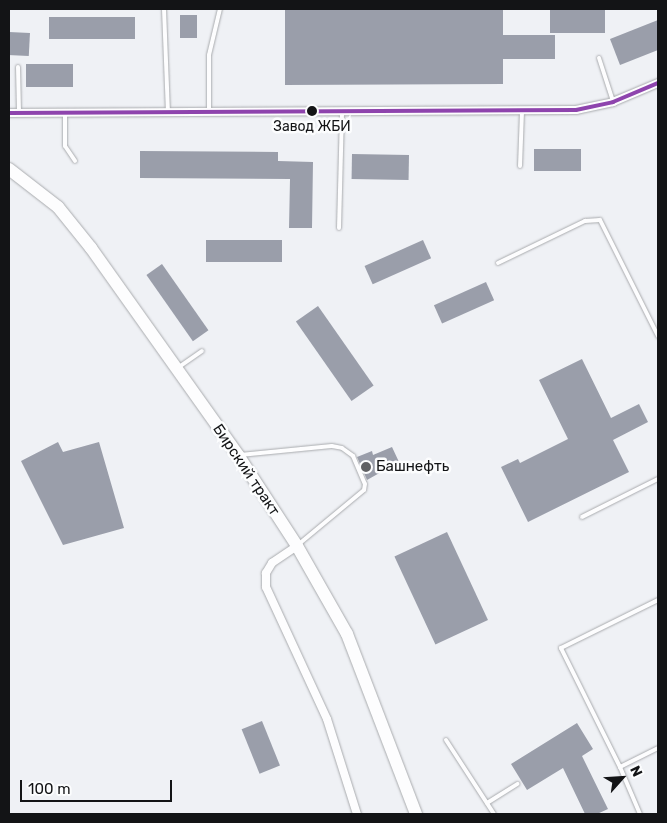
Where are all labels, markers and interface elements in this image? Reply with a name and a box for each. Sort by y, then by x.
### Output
marker: Завод ЖБИ [307,106,317,116]
place label: Завод ЖБИ [273,119,351,135]
street label: Бирский тракт [209,421,283,519]
place label: Башнефть [376,458,449,476]
marker: Башнефть [360,461,372,473]
north arrow [597,753,647,803]
text: N [626,763,646,779]
scale bar [22,770,175,802]
text: 100 m [28,780,70,798]

